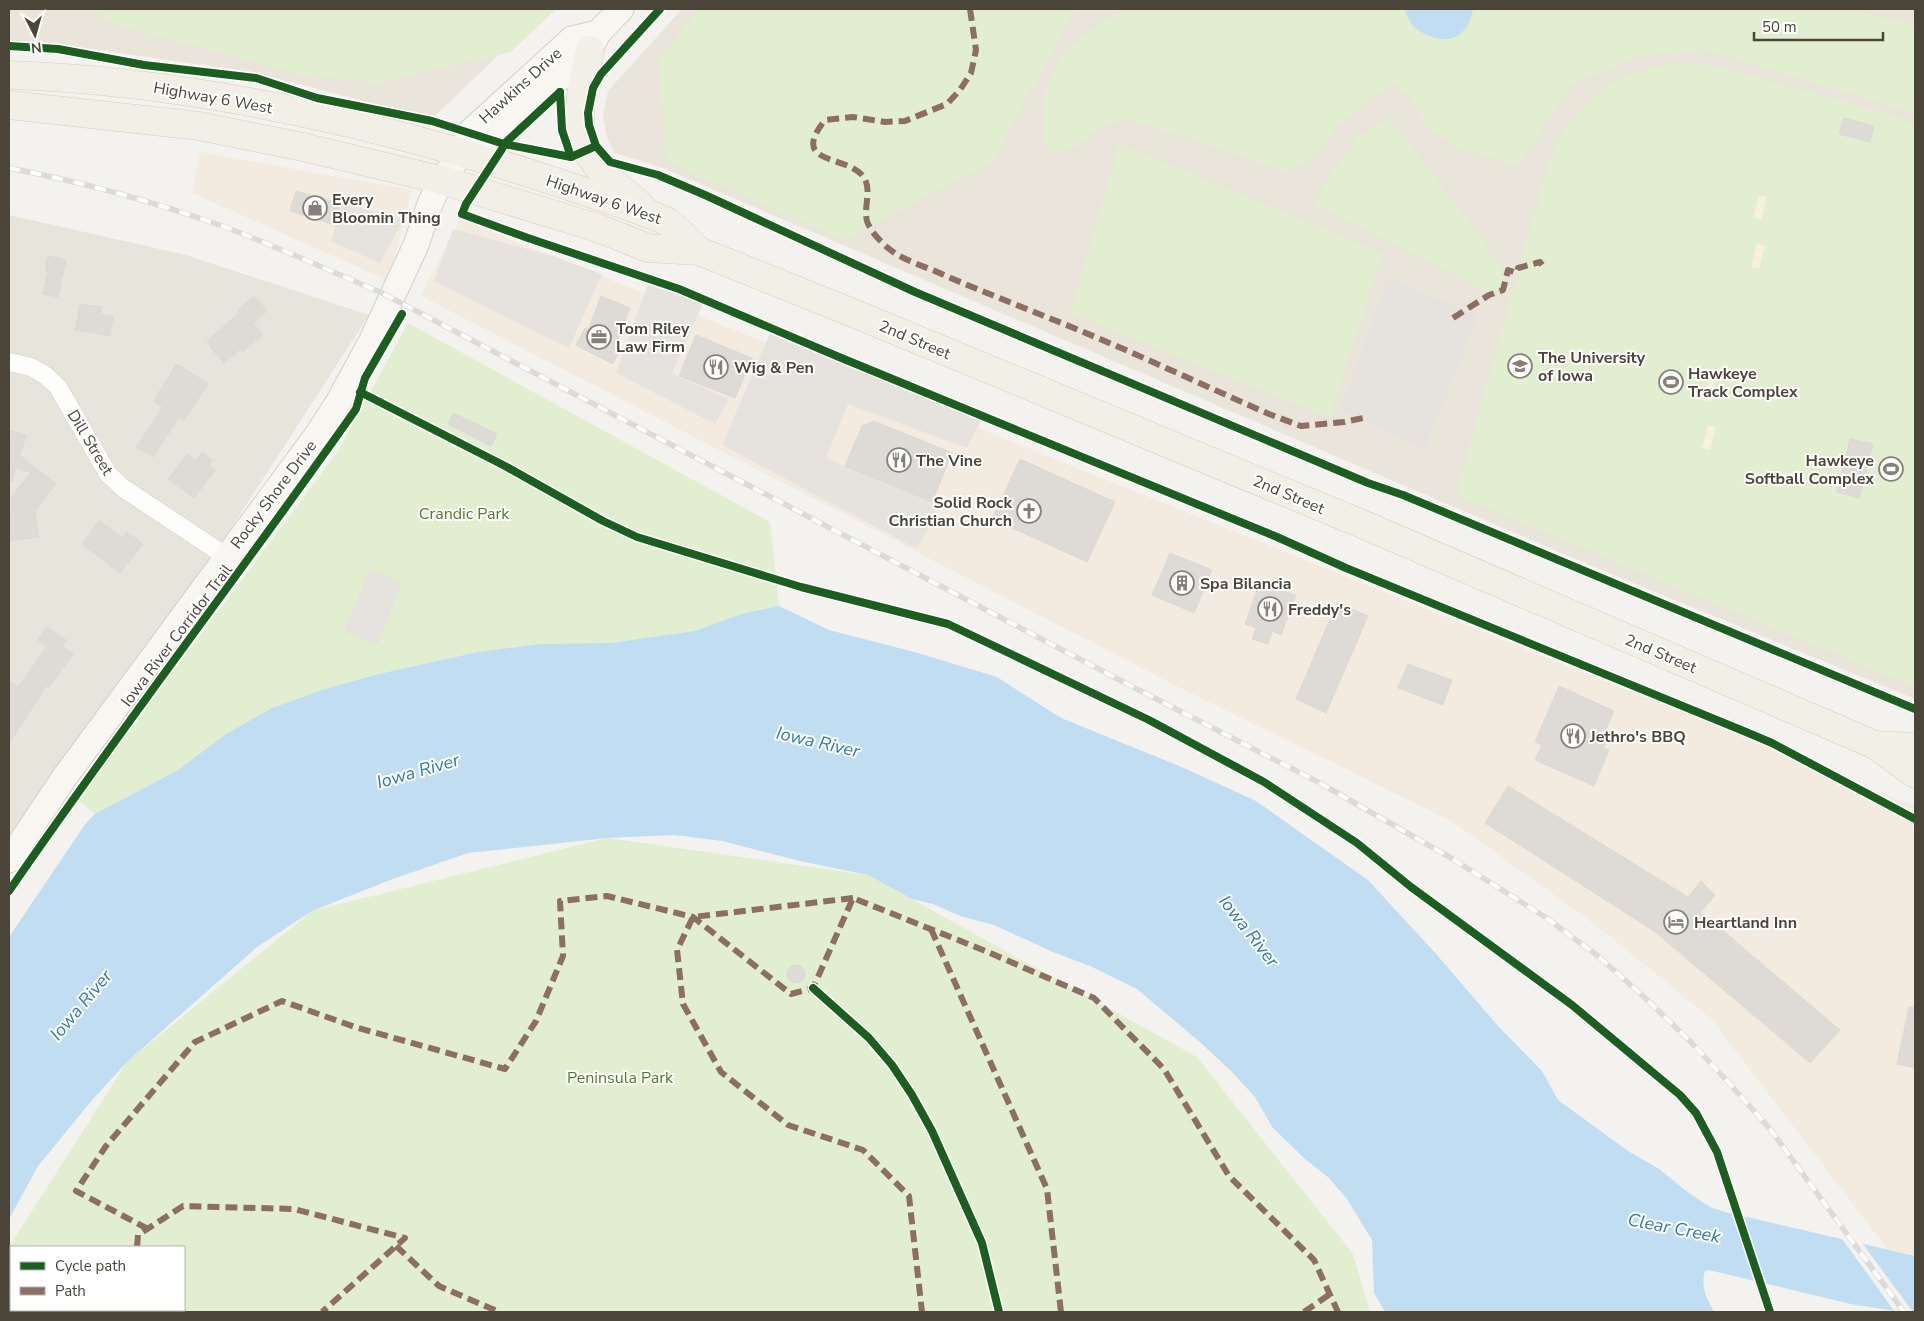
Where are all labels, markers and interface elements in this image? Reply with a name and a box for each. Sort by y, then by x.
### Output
north arrow [10,10,60,60]
scale bar [1754,10,1883,42]
text: 50 m [1762,17,1797,37]
text: N [30,37,43,57]
street label: Hawkins Drive [474,43,567,129]
street label: Highway 6 West [152,77,274,119]
street label: Highway 6 West [543,170,665,230]
place label: Every Bloomin Thing [332,189,441,229]
shop icon: Every Bloomin Thing [302,195,328,221]
street label: 2nd Street [875,315,954,365]
place label: Tom Riley Law Firm [616,318,690,358]
office icon: Tom Riley Law Firm [586,324,612,350]
place label: The University of Iowa [1538,347,1646,387]
school or university icon: The University of Iowa [1507,353,1533,379]
restaurant icon: Wig & Pen [703,354,729,380]
place label: Wig & Pen [734,357,814,379]
place label: Hawkeye Track Complex [1688,363,1798,403]
sports icon: Hawkeye Track Complex [1658,369,1684,395]
street label: Dill Street [62,406,119,480]
street label: Rocky Shore Drive [226,436,322,554]
restaurant icon: The Vine [886,447,912,473]
place label: The Vine [916,450,982,472]
place label: Hawkeye Softball Complex [1745,450,1874,490]
sports icon: Hawkeye Softball Complex [1878,456,1904,482]
street label: 2nd Street [1249,470,1328,520]
place label: Solid Rock Christian Church [888,492,1012,532]
church icon: Solid Rock Christian Church [1016,498,1042,524]
park label: Crandic Park [419,503,510,525]
street label: Iowa River Corridor Trail [116,560,238,711]
building icon: Spa Bilancia [1169,570,1195,596]
place label: Spa Bilancia [1200,573,1291,595]
restaurant icon: Freddy's [1257,596,1283,622]
place label: Freddy's [1288,599,1351,621]
street label: 2nd Street [1621,629,1700,679]
water label: Iowa River [774,721,863,763]
restaurant icon: Jethro's BBQ [1560,723,1586,749]
place label: Jethro's BBQ [1589,726,1686,748]
water label: Iowa River [374,748,463,794]
water label: Iowa River [1213,890,1285,972]
hotel icon: Heartland Inn [1663,909,1689,935]
place label: Heartland Inn [1694,912,1797,934]
water label: Iowa River [44,964,118,1045]
park label: Peninsula Park [567,1067,674,1089]
water label: Clear Creek [1626,1207,1723,1249]
legend [10,1246,185,1311]
text: Cycle path [55,1256,126,1276]
text: Path [55,1281,86,1301]

